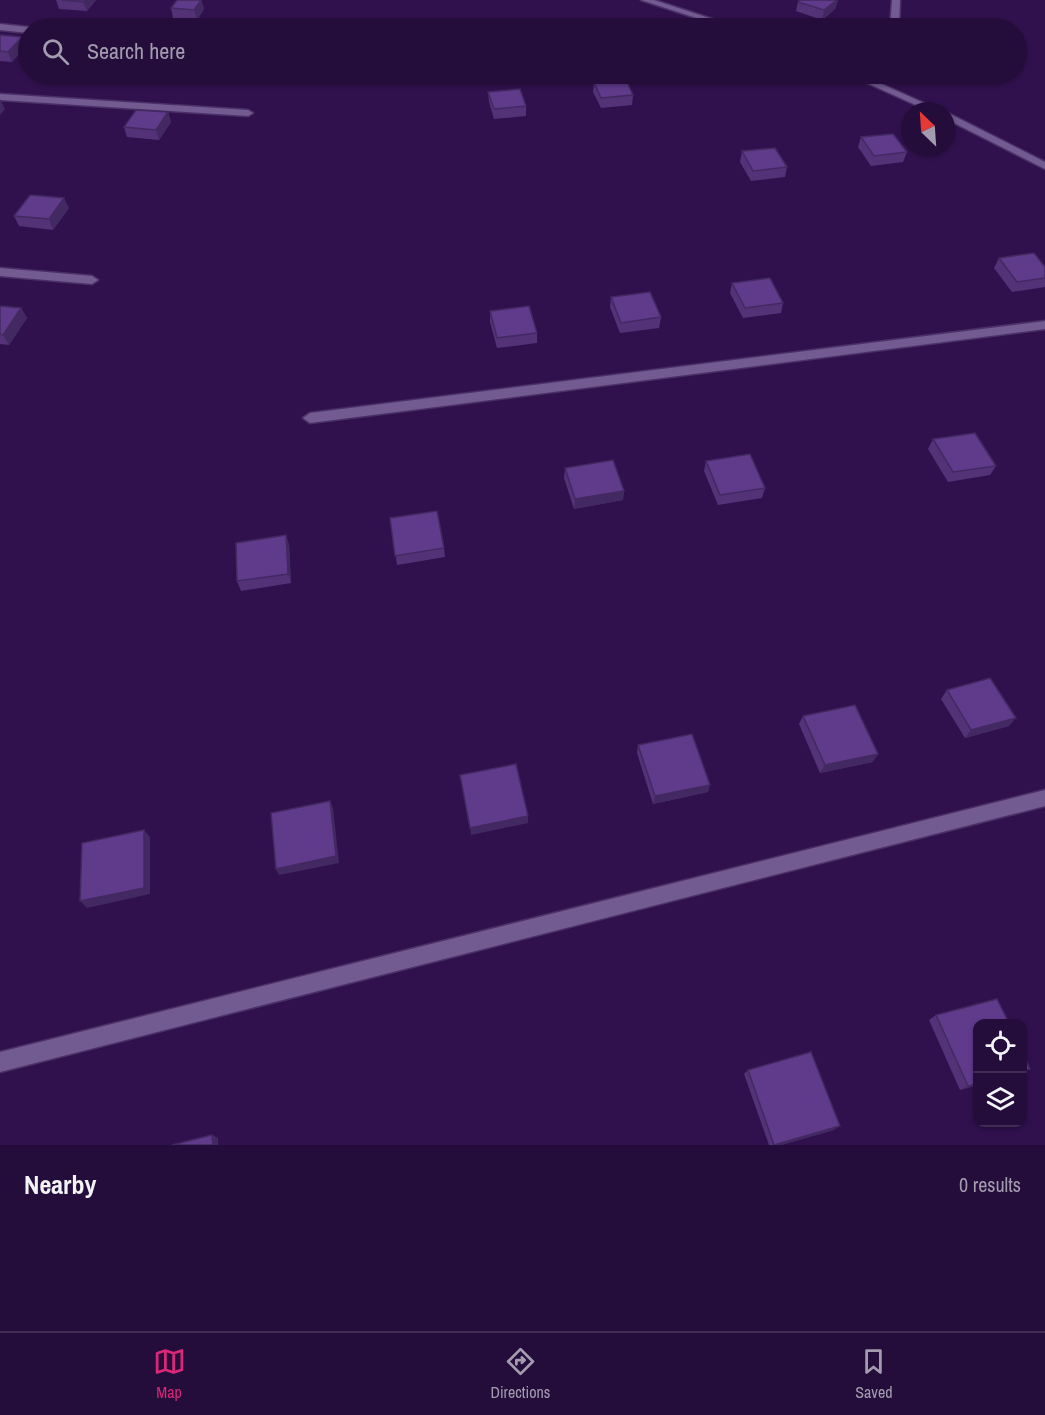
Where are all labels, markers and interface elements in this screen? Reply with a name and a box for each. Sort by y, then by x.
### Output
search box [18,18,1027,84]
icon: search [39,35,72,68]
text: Search here [87,36,185,66]
north arrow [901,102,955,156]
map controls [973,1019,1027,1127]
button: locate [973,1019,1027,1073]
button: layers [973,1073,1027,1127]
text: Nearby [24,1167,96,1202]
text: 0 results [959,1171,1021,1198]
tab: Map [153,1345,186,1403]
tab: Directions [491,1345,550,1403]
tab: Saved [855,1345,893,1403]

